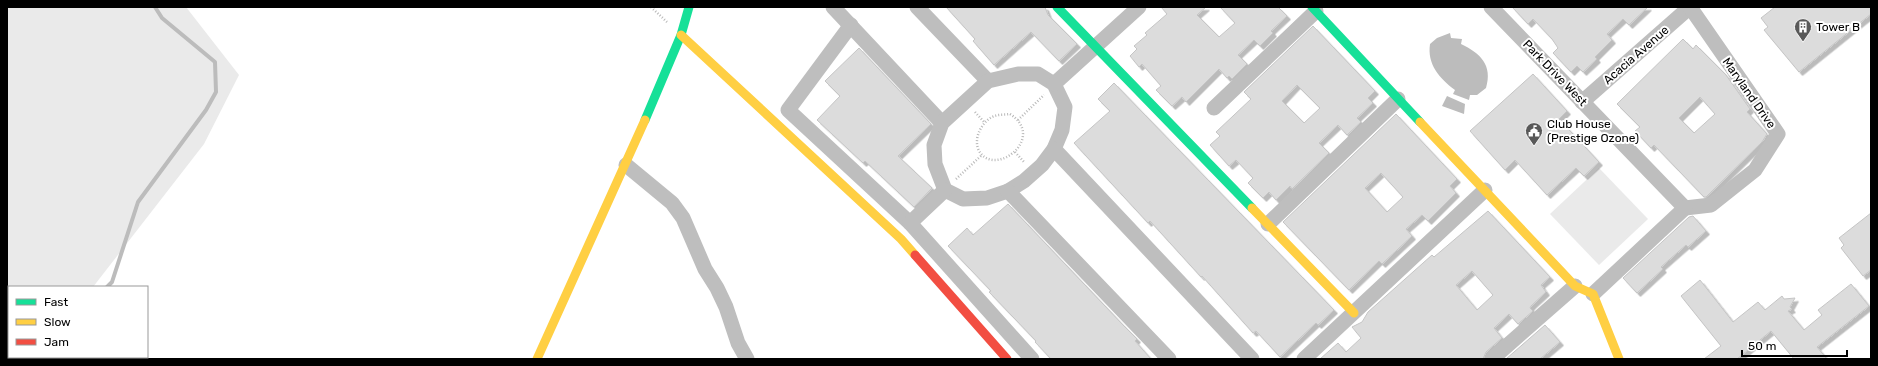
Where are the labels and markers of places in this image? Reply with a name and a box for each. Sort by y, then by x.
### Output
building icon: Tower B [1793,17,1813,42]
place label: Tower B [1816,20,1860,34]
place label: Club House (Prestige Ozone) [1547,117,1639,145]
public building icon: Club House (Prestige Ozone) [1524,121,1544,146]

